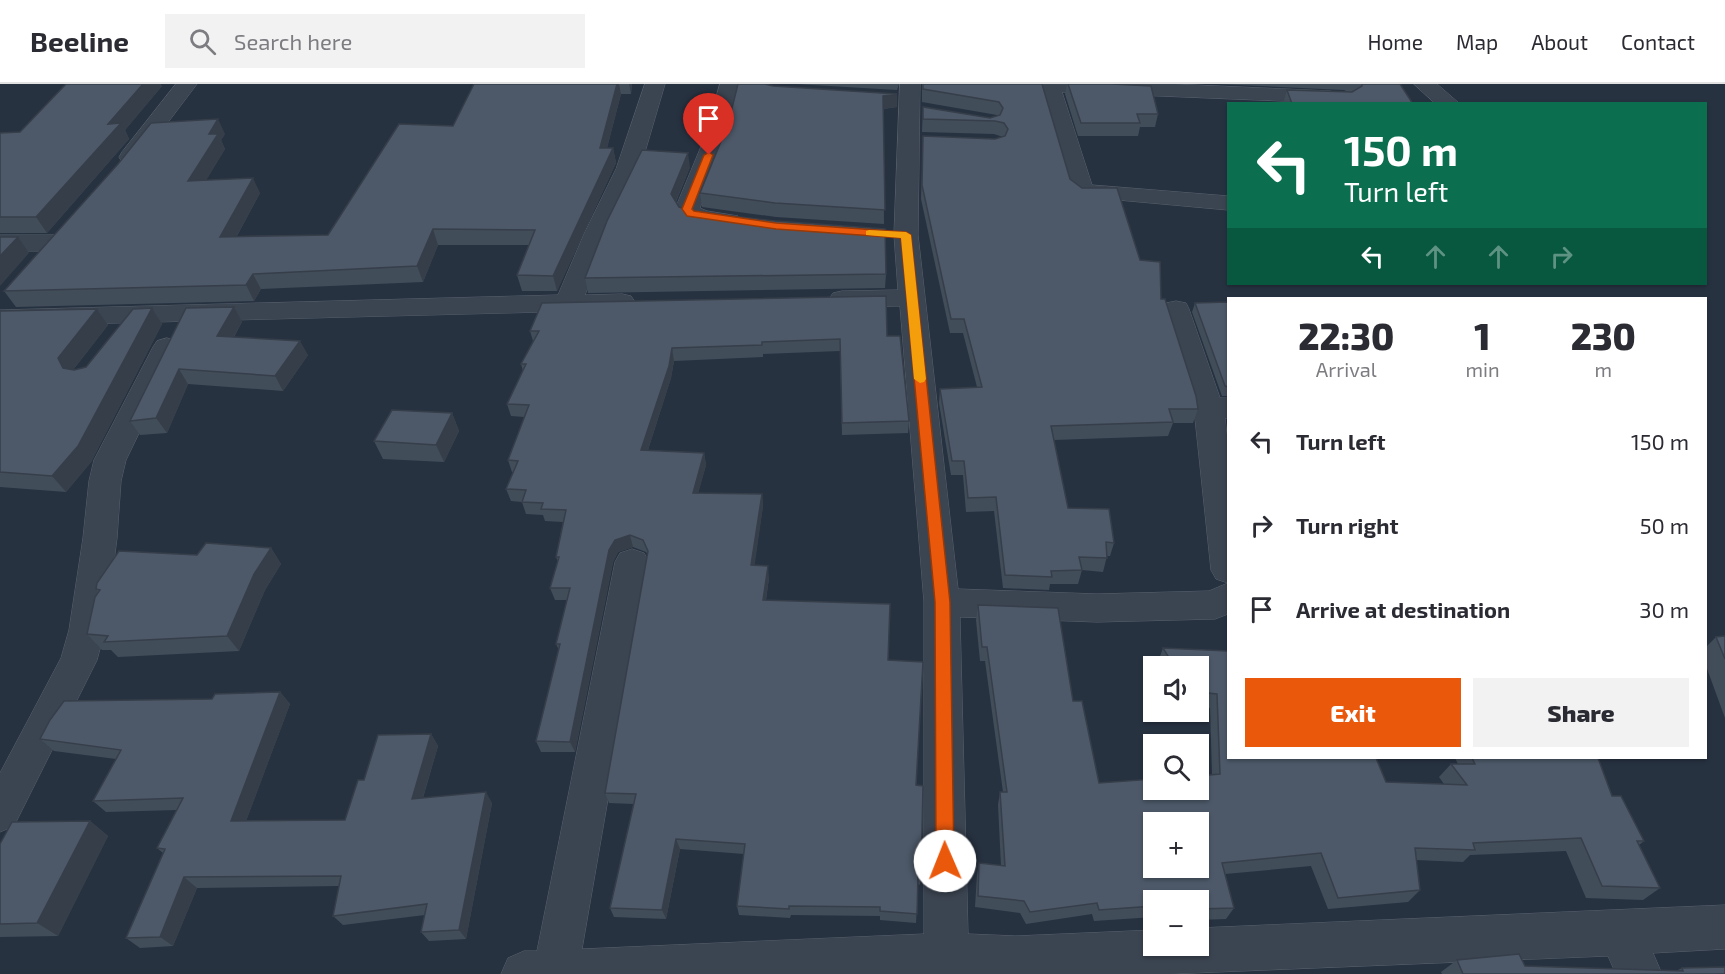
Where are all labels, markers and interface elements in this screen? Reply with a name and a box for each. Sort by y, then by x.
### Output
search box [165,14,585,68]
text: Beeline [30,24,129,58]
icon: search [186,25,219,58]
text: Search here [234,28,352,54]
text: Home [1367,29,1423,54]
text: Map [1456,29,1498,54]
text: About [1531,29,1588,54]
text: Contact [1621,29,1695,54]
pin [683,93,734,155]
icon: arrive [692,102,725,135]
text: 150 m [1344,124,1458,174]
icon: left [1245,126,1323,204]
text: Turn left [1344,175,1448,207]
icon: left [1356,240,1389,273]
icon: ahead [1419,240,1452,273]
icon: ahead [1482,240,1515,273]
icon: right [1545,240,1578,273]
text: 22:30 [1298,314,1394,357]
text: 1 [1474,314,1491,357]
text: 230 [1571,314,1636,357]
text: Arrival [1316,357,1377,381]
text: min [1465,357,1500,381]
text: m [1594,357,1612,381]
icon: left [1245,425,1278,458]
text: Turn left [1296,428,1385,454]
text: 150 m [1631,428,1689,454]
icon: right [1245,509,1278,542]
text: Turn right [1296,512,1398,538]
text: 50 m [1640,512,1689,538]
icon: arrive [1245,593,1278,626]
text: Arrive at destination [1296,596,1510,622]
text: 30 m [1639,596,1689,622]
map controls [1143,656,1209,956]
button: sound [1143,656,1209,722]
button: Exit [1245,678,1461,747]
button: Share [1473,678,1689,747]
button: search [1143,734,1209,800]
button: + [1143,812,1209,878]
position arrow [913,829,977,893]
button: − [1143,890,1209,956]

